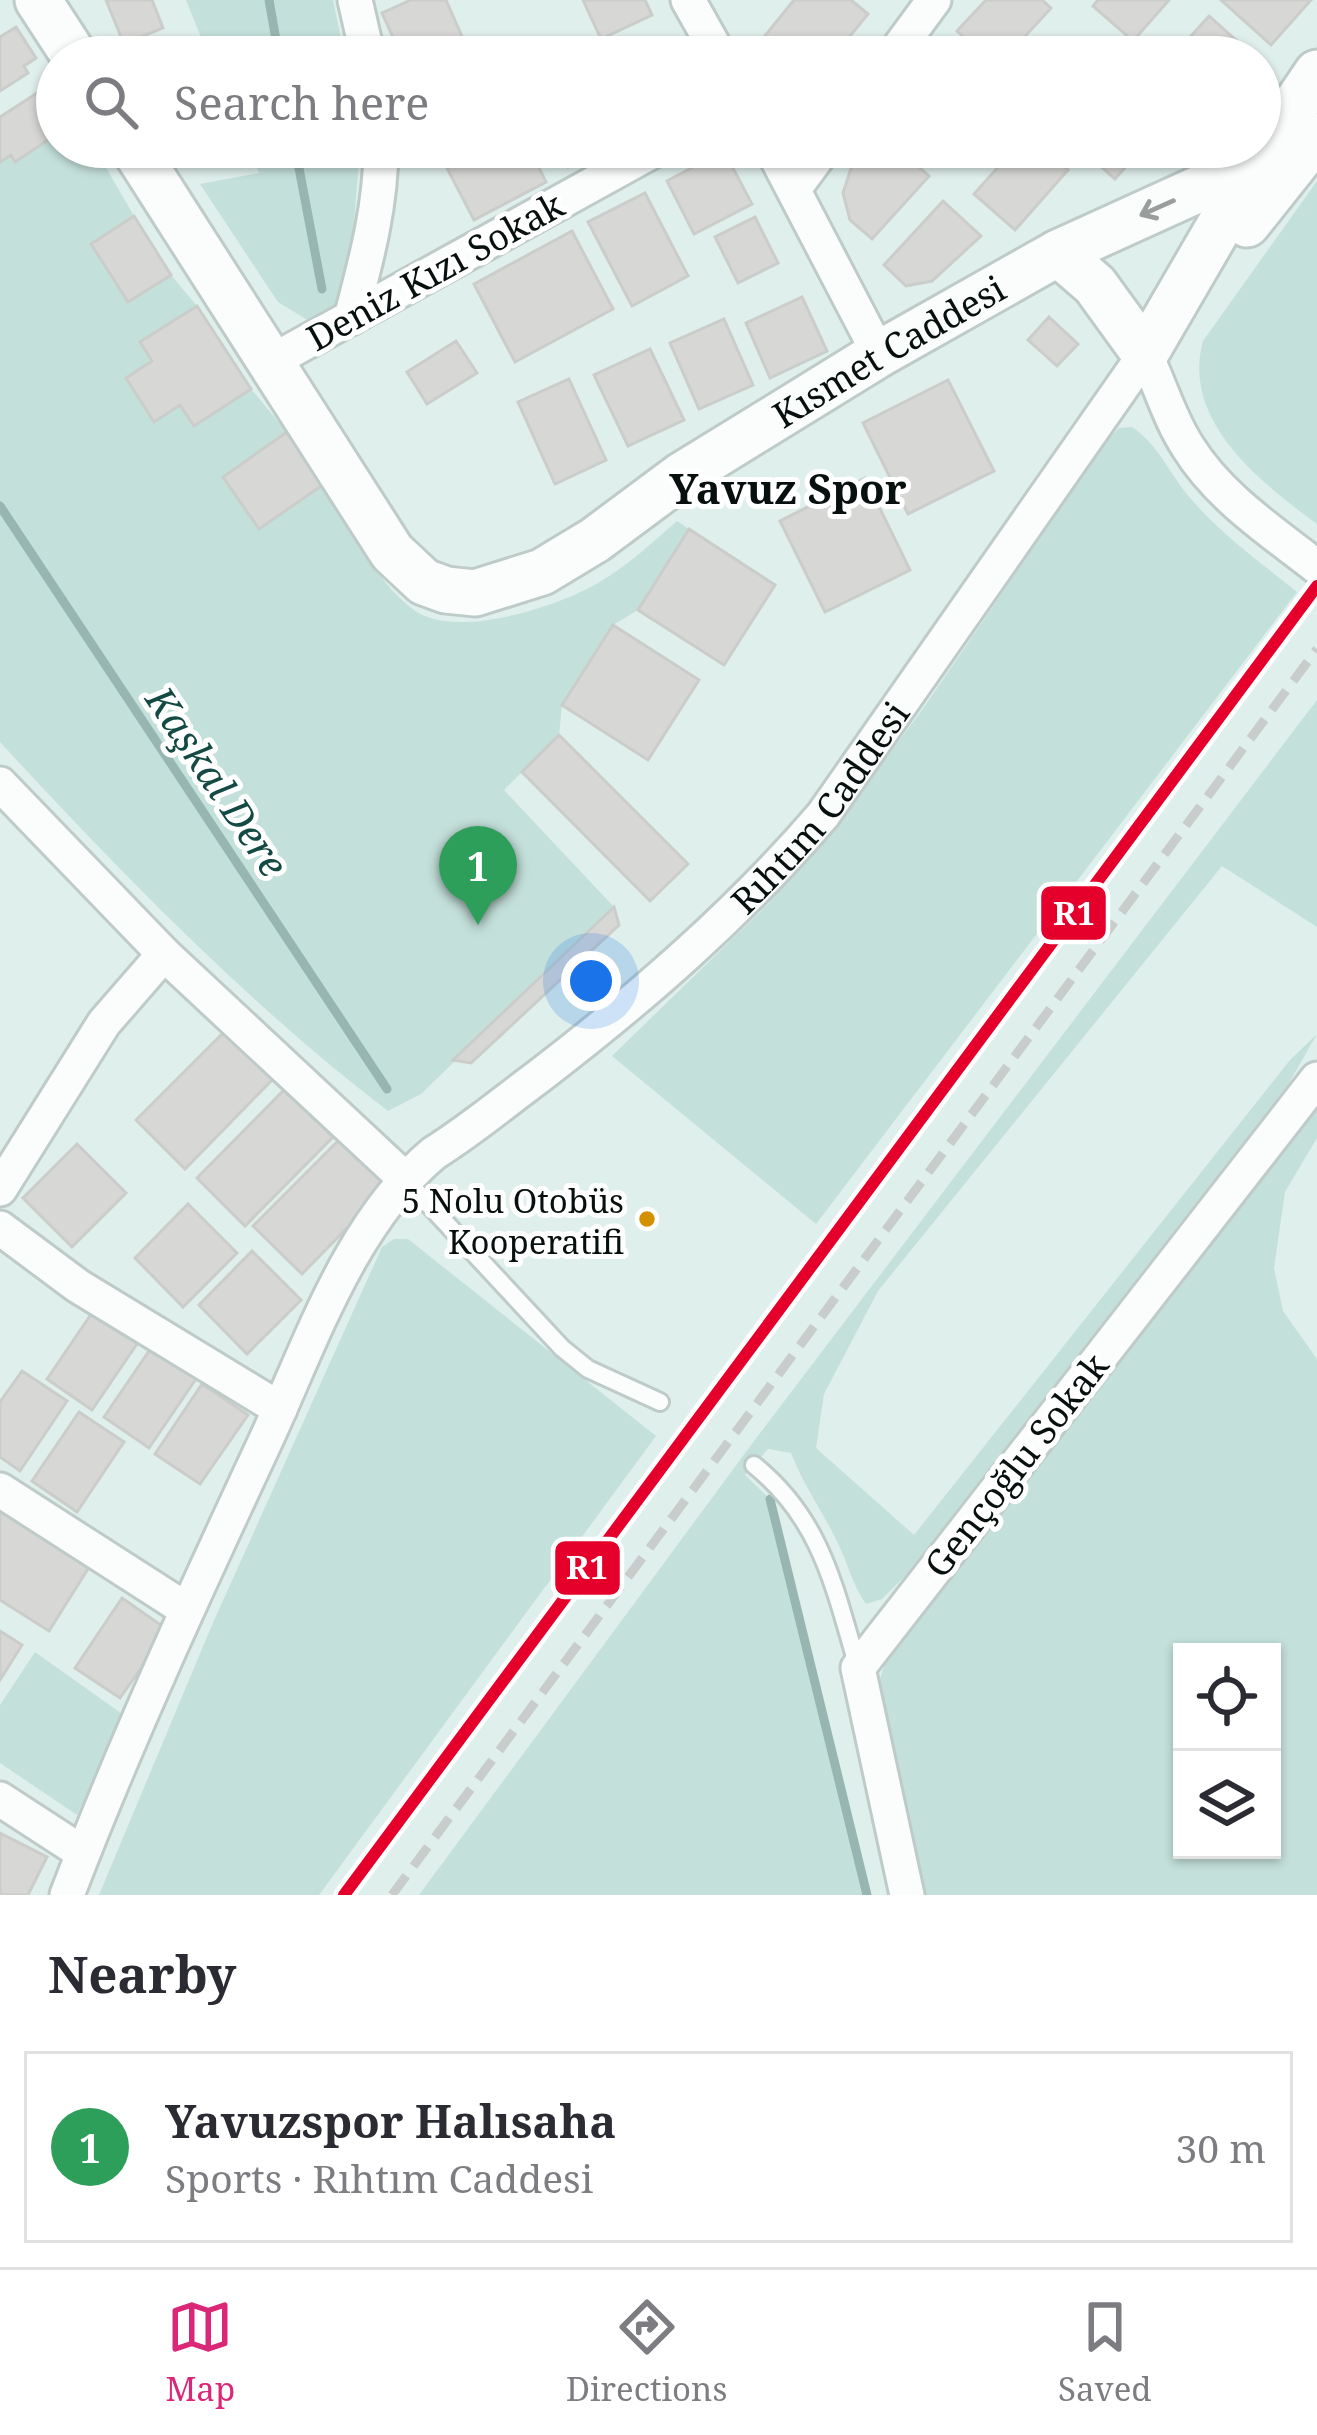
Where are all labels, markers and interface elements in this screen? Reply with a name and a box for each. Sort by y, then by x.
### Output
search box [36,36,1281,168]
icon: search [78,69,144,135]
text: Search here [174,72,429,133]
street label: Deniz Kızı Sokak [298,180,573,362]
one-way arrow [1140,198,1176,220]
street label: Kısmet Caddesi [763,263,1014,438]
district label: Yavuz Spor [669,459,907,516]
water label: Kaşkal Dere [134,675,301,887]
street label: Rıhtım Caddesi [720,691,920,924]
pin: 1 [439,826,517,925]
line badge: R1 [1039,884,1108,942]
text: R1 [1053,890,1095,935]
your location [561,951,621,1011]
place label: 5 Nolu Otobüs Kooperatifi [402,1178,624,1264]
marker: 5 Nolu Otobüs Kooperatifi [636,1208,658,1230]
street label: Gençoğlu Sokak [913,1342,1120,1587]
line badge: R1 [553,1539,622,1597]
text: R1 [566,1544,608,1589]
map controls [1173,1643,1281,1859]
button: locate [1173,1643,1281,1751]
button: layers [1173,1751,1281,1859]
text: Nearby [48,1938,236,2008]
text: Yavuzspor Halısaha [165,2090,616,2151]
text: 1 [79,2121,101,2174]
text: 30 m [1175,2121,1266,2174]
text: Sports · Rıhtım Caddesi [165,2151,593,2204]
tab: Map [165,2294,235,2411]
tab: Directions [566,2294,727,2411]
tab: Saved [1058,2294,1152,2411]

